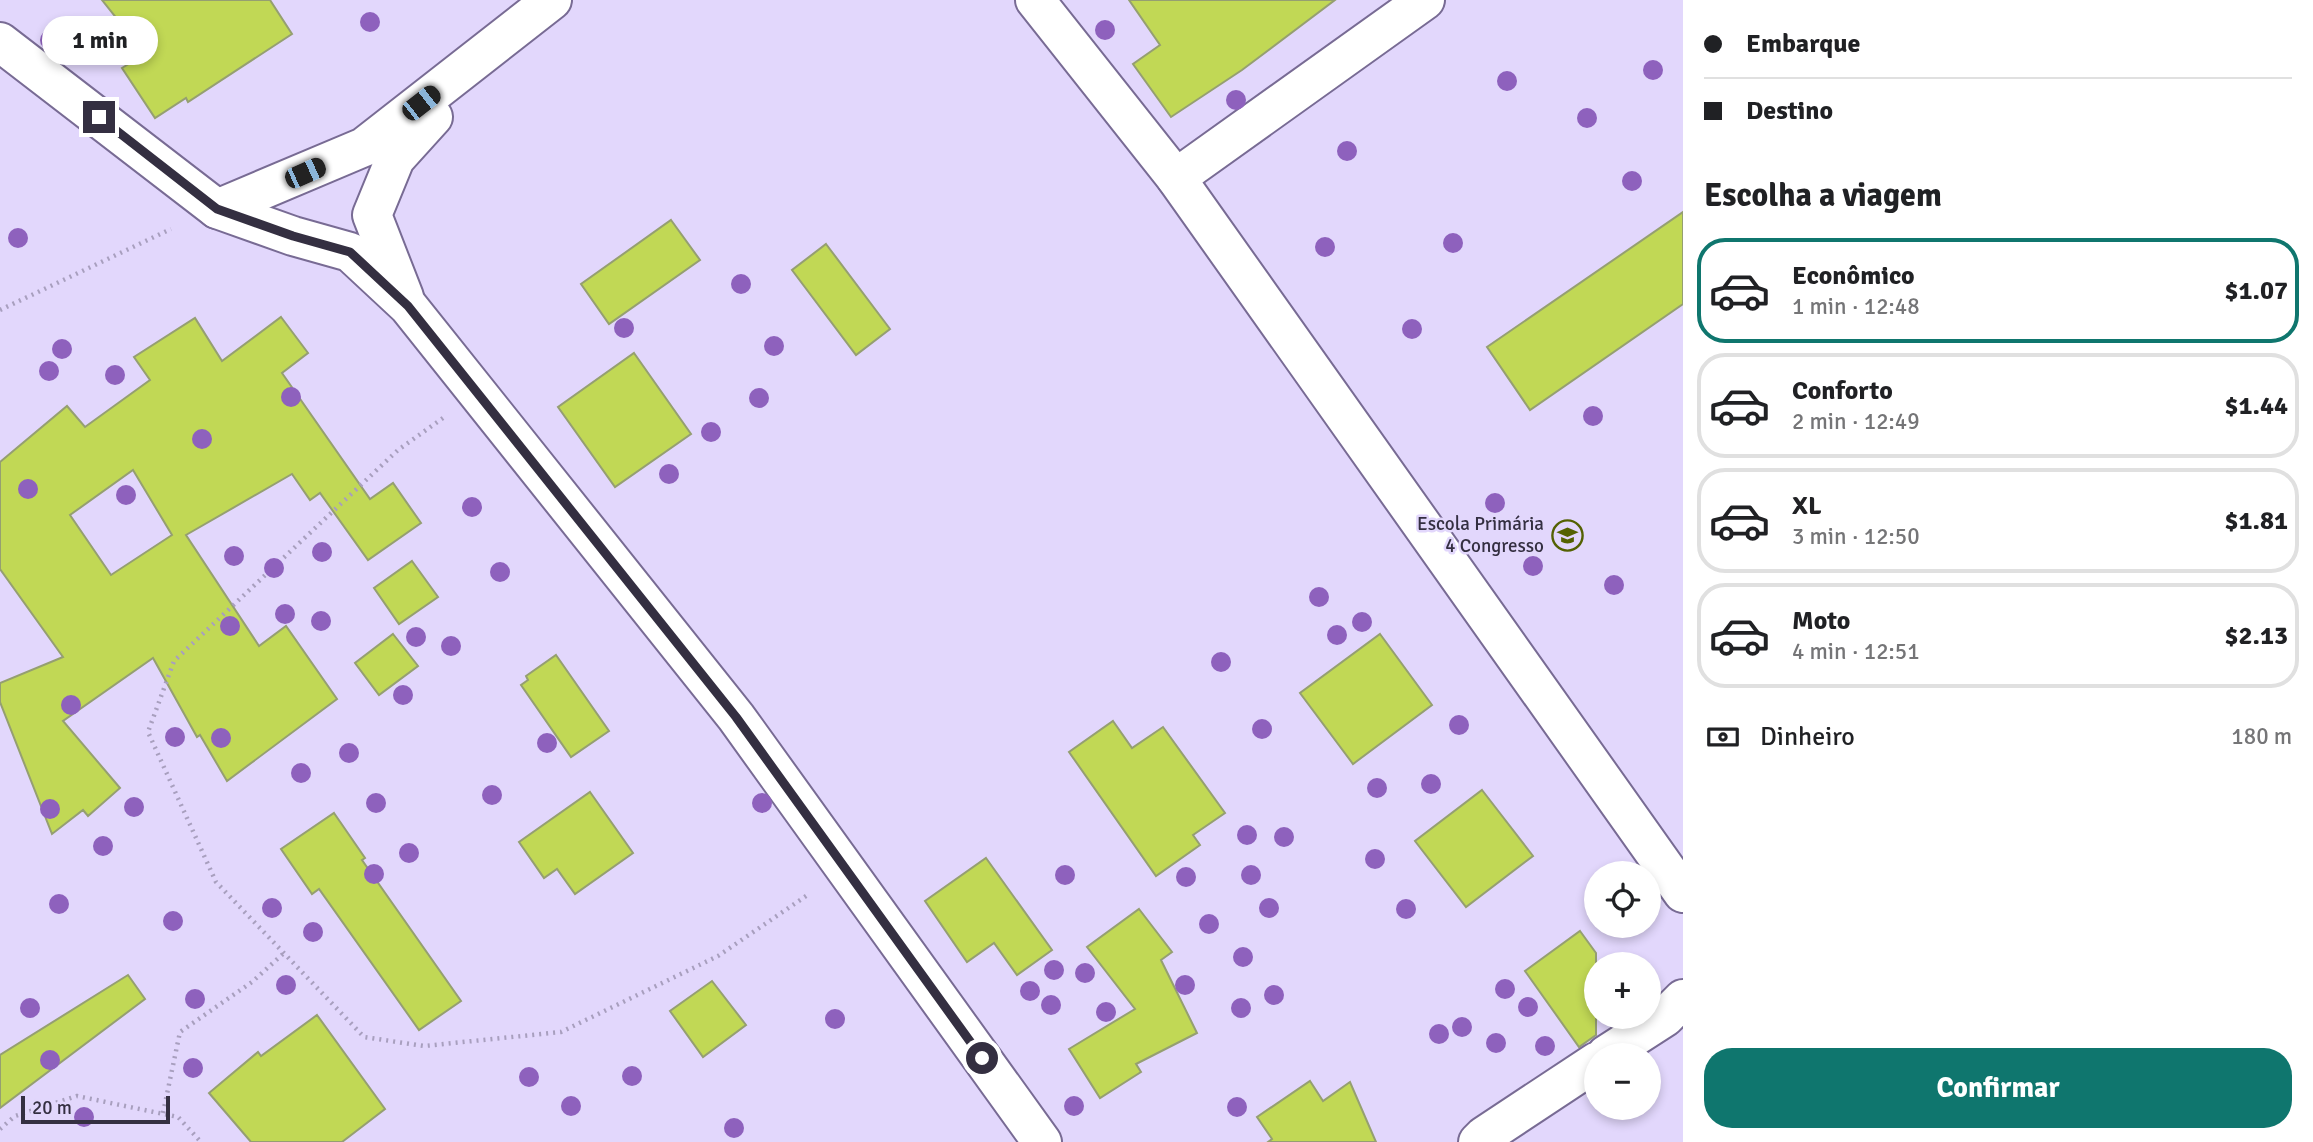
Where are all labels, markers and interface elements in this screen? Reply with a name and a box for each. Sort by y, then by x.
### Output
callout: 1 min [41,16,157,64]
text: 1 min [72,26,128,55]
text: Embarque [1746,28,1860,60]
car [398,82,445,124]
text: Destino [1746,95,1833,127]
route end [83,101,115,133]
car [282,155,329,191]
text: Escolha a viagem [1704,176,1942,215]
icon: car [1708,259,1771,322]
text: Econômico [1792,260,1915,292]
text: $1.07 [2224,275,2288,307]
text: 1 min · 12:48 [1792,292,1920,321]
icon: car [1708,374,1771,437]
text: Conforto [1792,375,1893,407]
text: $1.44 [2224,390,2288,422]
text: 2 min · 12:49 [1792,407,1920,436]
icon: car [1708,489,1771,552]
text: XL [1792,490,1822,522]
text: $1.81 [2224,505,2288,537]
place label: Escola Primária 4 Congresso [1417,512,1544,558]
school or university icon: Escola Primária 4 Congresso [1550,518,1584,552]
text: 3 min · 12:50 [1792,522,1920,551]
icon: car [1708,604,1771,667]
text: Moto [1792,605,1850,637]
text: $2.13 [2224,620,2288,652]
text: 4 min · 12:51 [1792,637,1920,666]
icon: cash [1704,718,1742,756]
text: Dinheiro [1760,721,1855,753]
text: 180 m [2231,722,2292,751]
map controls [1584,861,1661,1120]
button: locate [1584,861,1661,938]
button: + [1584,952,1661,1029]
route start [966,1042,998,1074]
button: − [1584,1043,1661,1120]
button: Confirmar [1704,1048,2292,1128]
scale bar [21,1093,170,1125]
text: 20 m [32,1096,72,1120]

